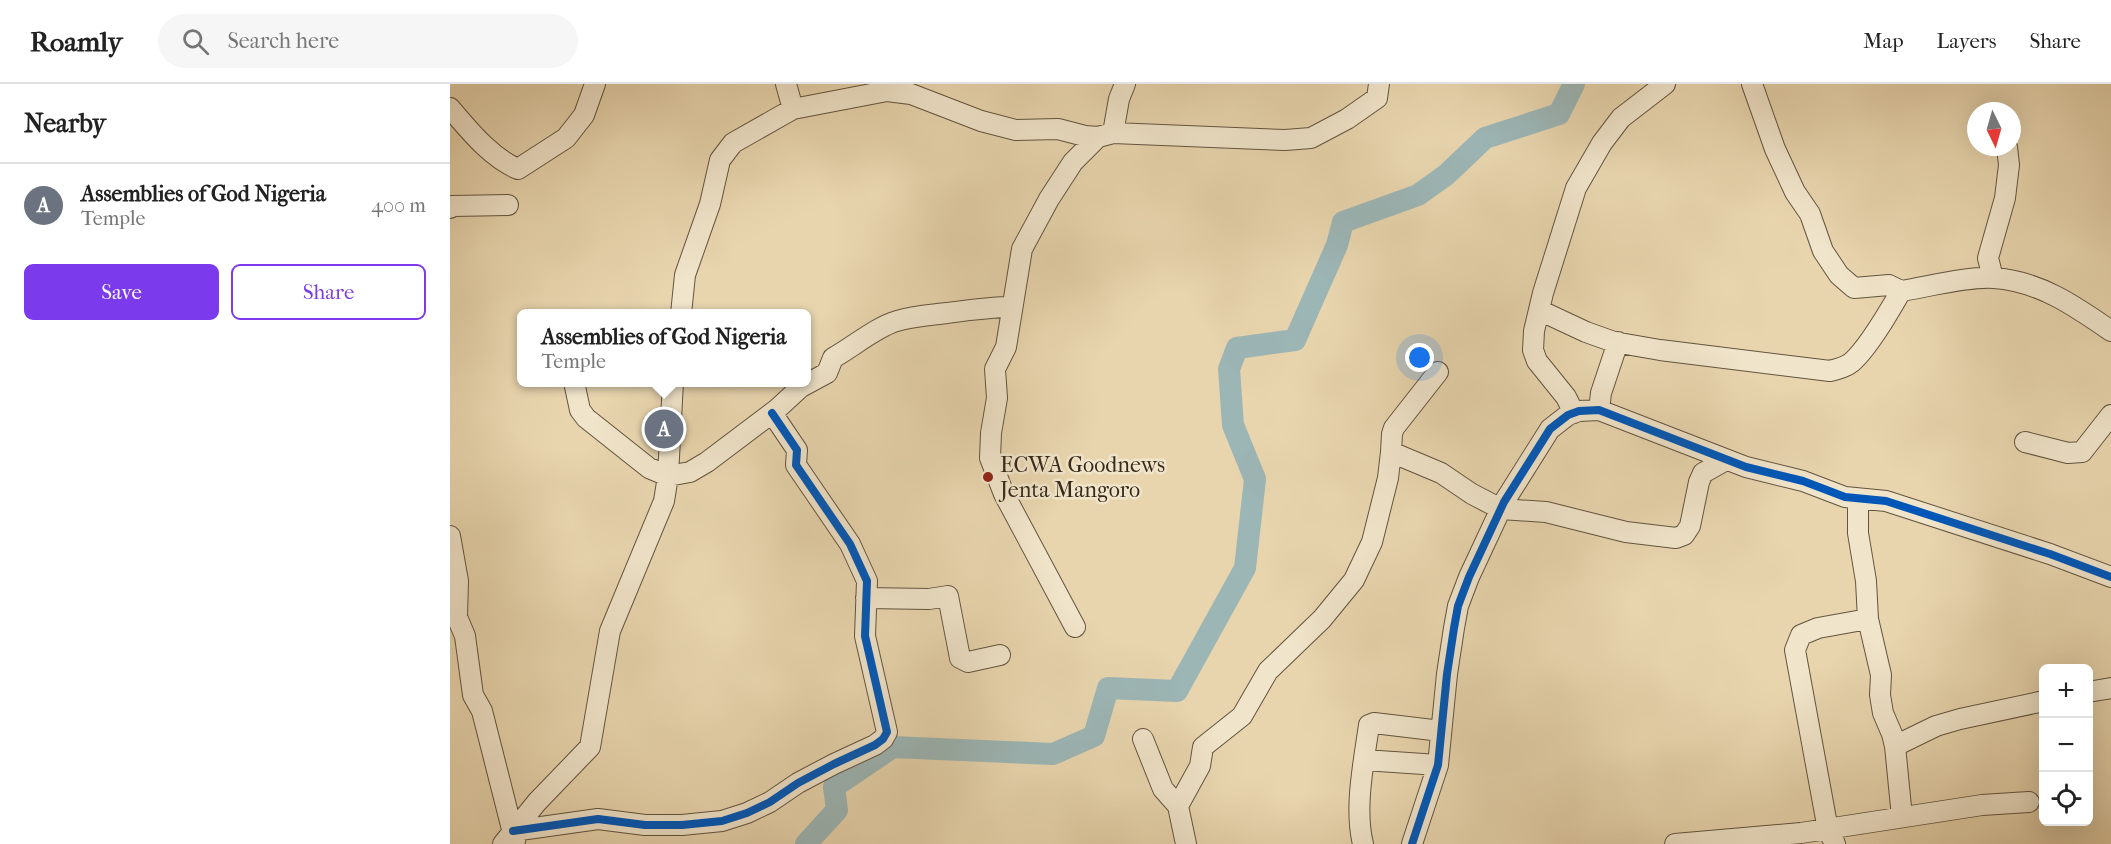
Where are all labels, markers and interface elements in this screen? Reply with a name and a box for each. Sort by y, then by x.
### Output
search box [158,14,578,68]
text: Roamly [30,25,122,58]
icon: search [179,25,212,58]
text: Search here [227,28,339,54]
text: Map [1863,29,1904,53]
text: Layers [1937,29,1996,53]
text: Share [2029,29,2081,53]
north arrow [1967,102,2021,156]
text: Nearby [24,108,106,139]
text: Assemblies of God Nigeria [81,181,326,207]
text: A [37,194,50,217]
text: 400 m [371,194,426,217]
text: Temple [81,207,145,230]
button: Save [24,264,219,320]
button: Share [231,264,426,320]
popup [517,309,811,387]
text: Assemblies of God Nigeria [542,324,787,350]
your location [1405,343,1434,372]
text: Temple [542,350,606,373]
pin: A [644,406,684,452]
place label: ECWA Goodnews Jenta Mangoro [998,452,1165,503]
marker: ECWA Goodnews Jenta Mangoro [981,470,995,484]
map controls [2039,664,2093,826]
button: + [2039,664,2093,718]
button: − [2039,718,2093,772]
button: locate [2039,772,2093,826]

